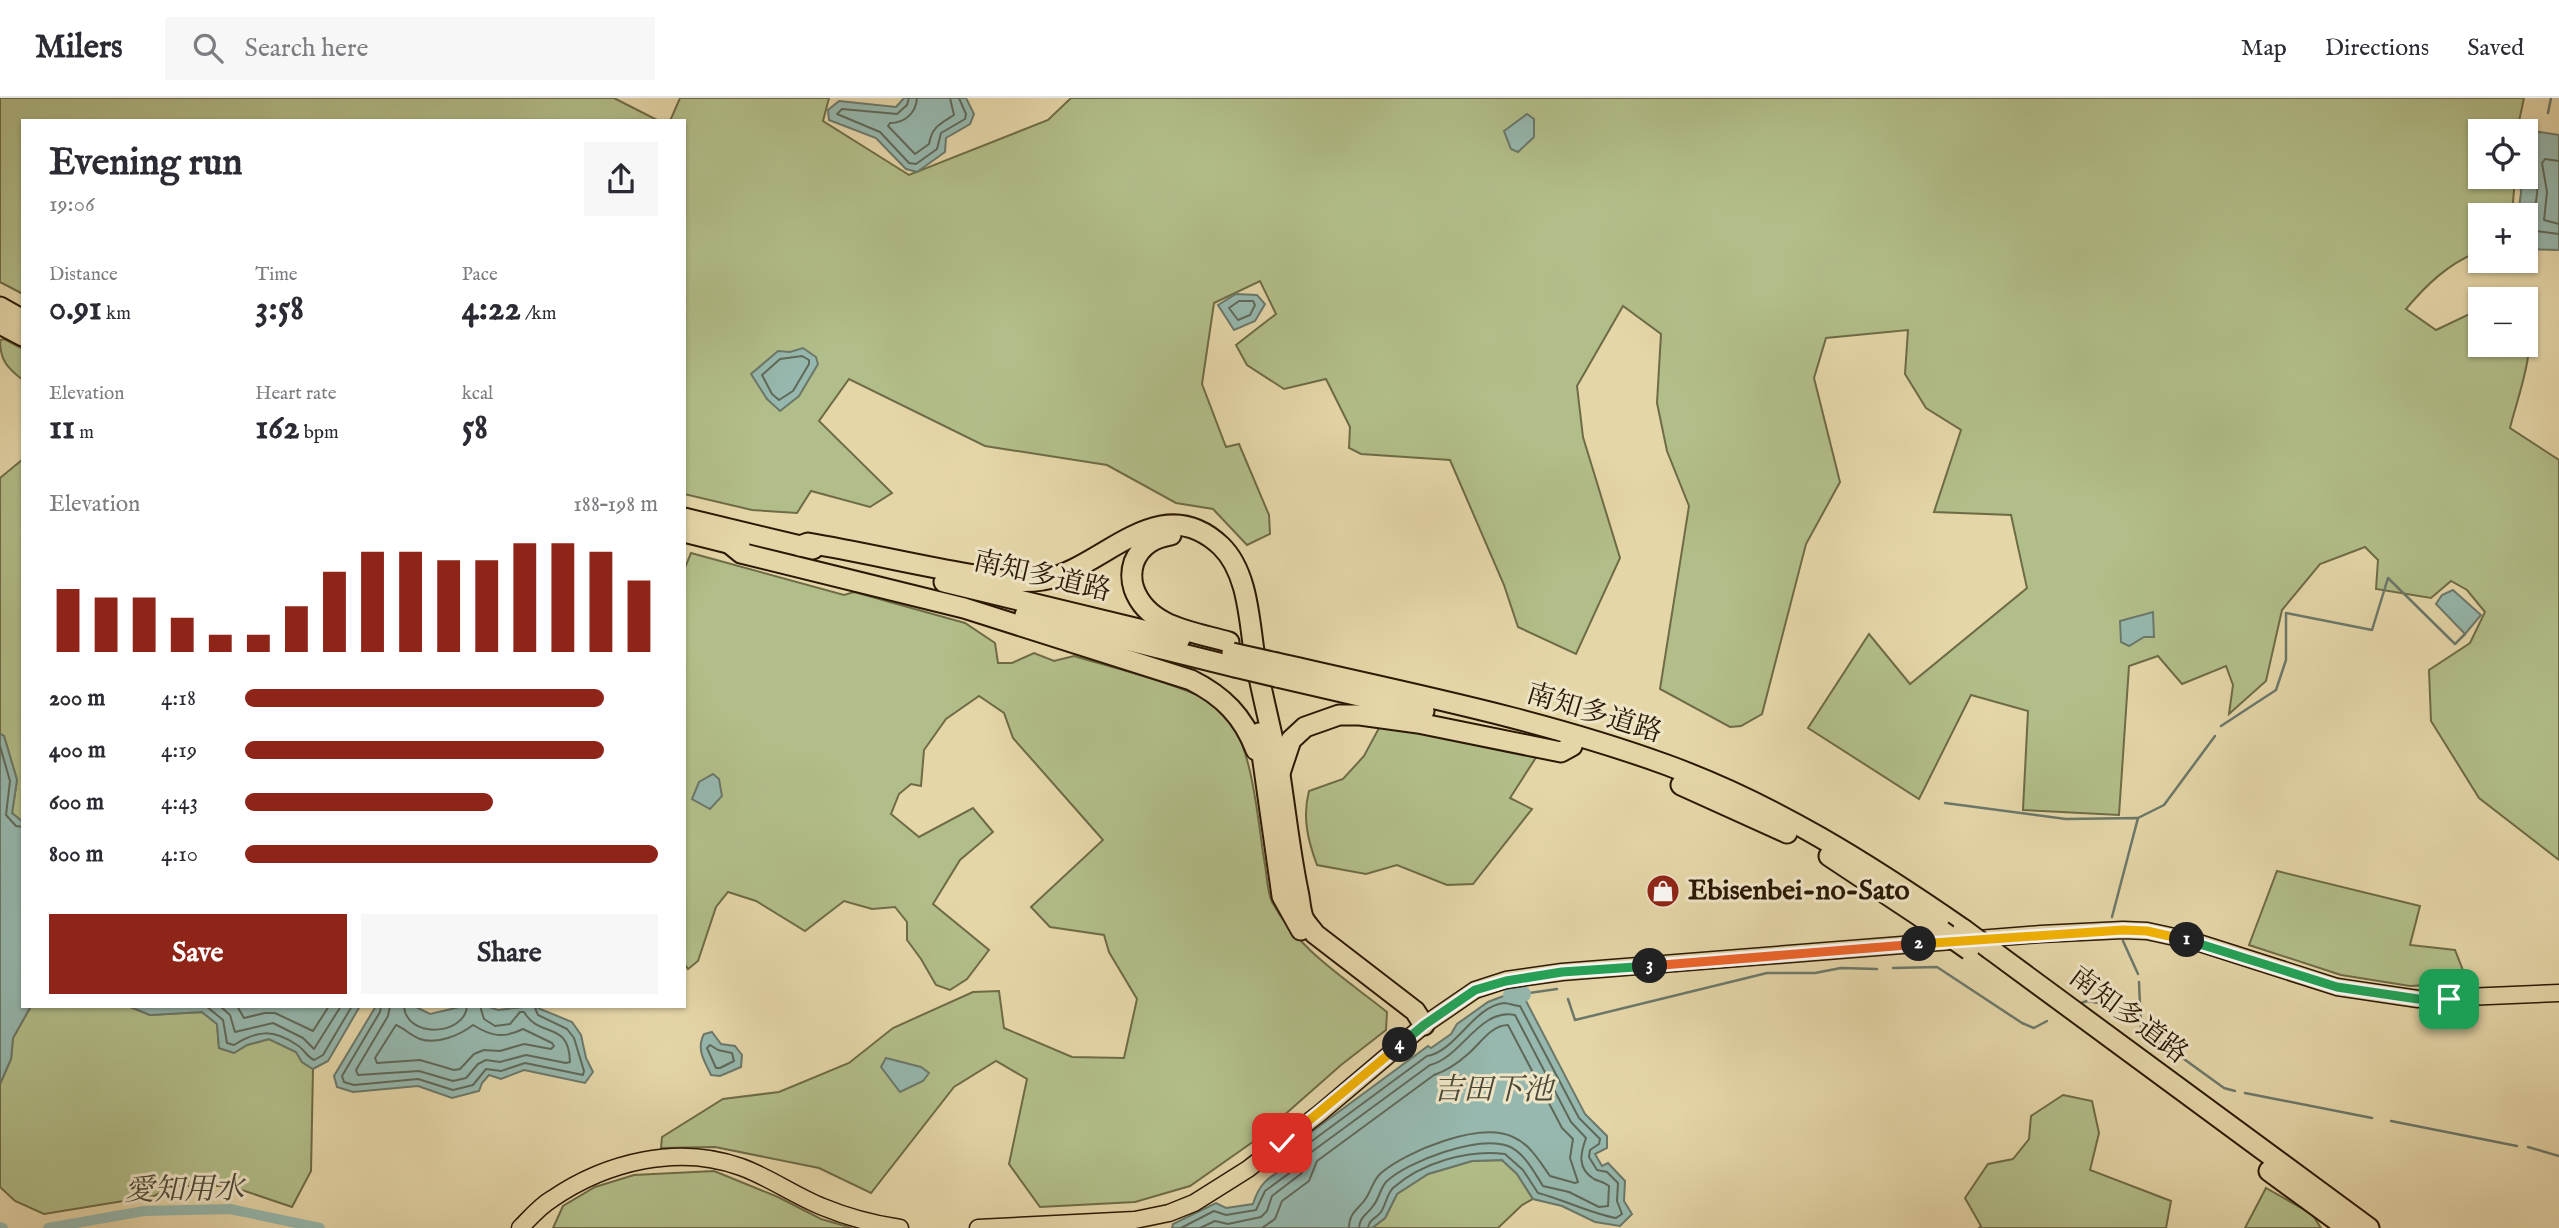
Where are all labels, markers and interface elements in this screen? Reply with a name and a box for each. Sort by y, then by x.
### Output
search box [165,17,655,80]
text: Milers [35,27,123,69]
icon: search [189,29,227,67]
text: Search here [245,32,369,65]
text: Map [2241,33,2287,64]
text: Directions [2325,33,2429,64]
text: Saved [2467,33,2524,64]
map controls [2468,119,2538,357]
button: locate [2468,119,2538,189]
text: Evening run [49,140,243,188]
button: share [584,142,658,216]
text: 19:06 [49,190,95,219]
button: + [2468,203,2538,273]
text: Distance [49,263,118,287]
text: Time [255,263,298,287]
text: Pace [462,263,498,287]
text: 0.91 [49,287,102,332]
text: 3:58 [255,287,304,332]
text: 4:22 [462,287,521,332]
button: − [2468,287,2538,357]
text: km [102,302,131,326]
text: /km [521,302,556,326]
text: Elevation [49,382,124,406]
text: Heart rate [255,382,336,406]
text: kcal [462,382,493,406]
text: 11 [49,406,75,451]
text: 162 [255,406,300,451]
text: 58 [462,406,488,451]
text: m [75,421,94,445]
text: bpm [300,421,339,445]
text: Elevation [49,490,140,519]
text: 188–198 m [573,490,658,519]
street label: 南知多道路 [970,544,1114,610]
street label: 南知多道路 [1522,677,1666,751]
text: 200 m [49,684,105,713]
text: 4:18 [161,684,196,713]
text: 400 m [49,736,106,765]
text: 4:19 [161,736,197,765]
text: 600 m [49,788,104,817]
text: 4:43 [161,788,198,817]
text: 800 m [49,840,103,869]
text: 4:10 [161,840,198,869]
shop icon: Ebisenbei-no-Sato [1644,872,1682,910]
place label: Ebisenbei-no-Sato [1688,874,1910,909]
button: Save [49,914,347,994]
button: Share [361,914,658,994]
pin: 1 [2170,922,2204,958]
pin: 2 [1902,926,1937,962]
text: 1 [2183,927,2190,951]
text: 2 [1914,931,1923,955]
pin: 3 [1632,948,1668,984]
text: 3 [1646,953,1653,977]
street label: 南知多道路 [2062,960,2194,1072]
pin [2419,969,2479,1029]
icon: arrive [2430,980,2468,1018]
pin: 4 [1382,1028,1418,1062]
text: 4 [1395,1032,1404,1056]
water label: 吉田下池 [1433,1072,1556,1110]
pin [1252,1113,1312,1173]
icon: check [1263,1124,1301,1162]
water label: 愛知用水 [124,1171,247,1211]

